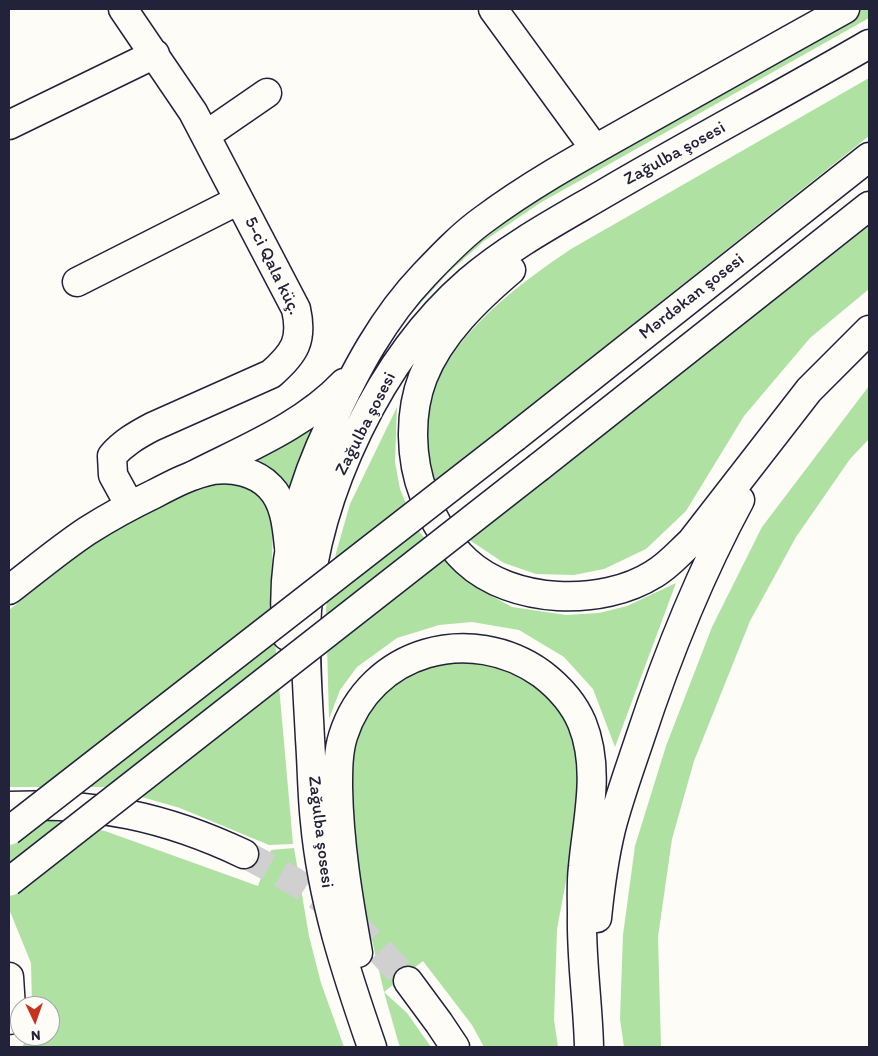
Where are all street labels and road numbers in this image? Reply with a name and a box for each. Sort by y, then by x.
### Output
street label: Zağulba şosesi [620,117,730,191]
street label: 5-ci Qala küç. [239,213,305,319]
street label: Mərdəkan şosesi [635,249,749,345]
street label: Zağulba şosesi [331,369,401,479]
street label: Zağulba şosesi [302,775,338,889]

